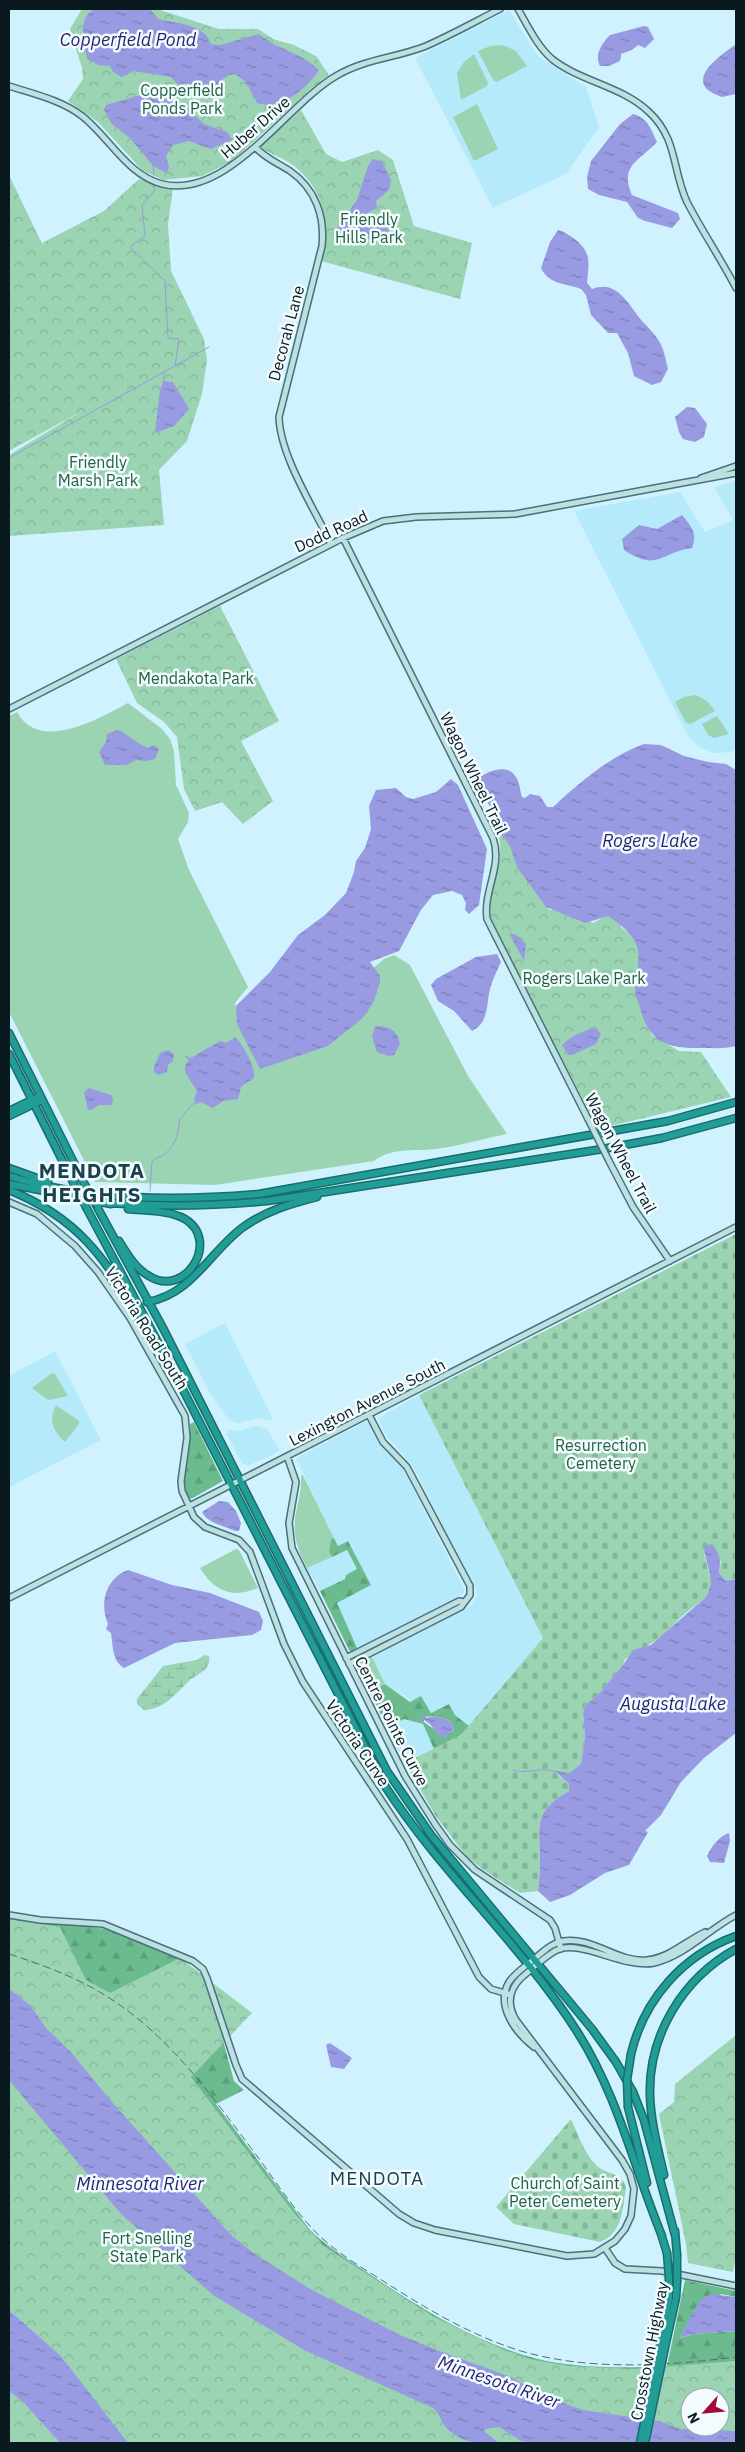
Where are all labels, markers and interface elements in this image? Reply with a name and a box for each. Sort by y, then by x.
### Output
water label: Copperfield Pond [60,28,197,51]
park label: Copperfield Ponds Park [140,80,224,118]
street label: Huber Drive [216,91,294,163]
park label: Friendly Hills Park [335,209,404,247]
street label: Decorah Lane [264,283,308,383]
park label: Friendly Marsh Park [58,452,139,490]
street label: Dodd Road [291,505,371,557]
park label: Mendakota Park [138,668,255,688]
street label: Wagon Wheel Trail [436,709,512,837]
water label: Rogers Lake [602,829,698,852]
park label: Rogers Lake Park [522,968,646,988]
street label: Wagon Wheel Trail [581,1090,661,1216]
district label: MENDOTA HEIGHTS [39,1156,145,1208]
street label: Victoria Road South [101,1263,193,1393]
street label: Lexington Avenue South [286,1354,448,1450]
park label: Resurrection Cemetery [555,1435,647,1473]
street label: Centre Pointe Curve [351,1653,433,1789]
water label: Augusta Lake [619,1692,726,1715]
street label: Victoria Curve [322,1696,394,1790]
district label: MENDOTA [330,2166,424,2190]
water label: Minnesota River [76,2172,204,2195]
park label: Church of Saint Peter Cemetery [509,2173,621,2211]
park label: Fort Snelling State Park [102,2228,193,2266]
street label: Crosstown Highway [626,2280,672,2422]
water label: Minnesota River [435,2350,564,2413]
north arrow [680,2387,730,2437]
text: N [683,2409,704,2427]

